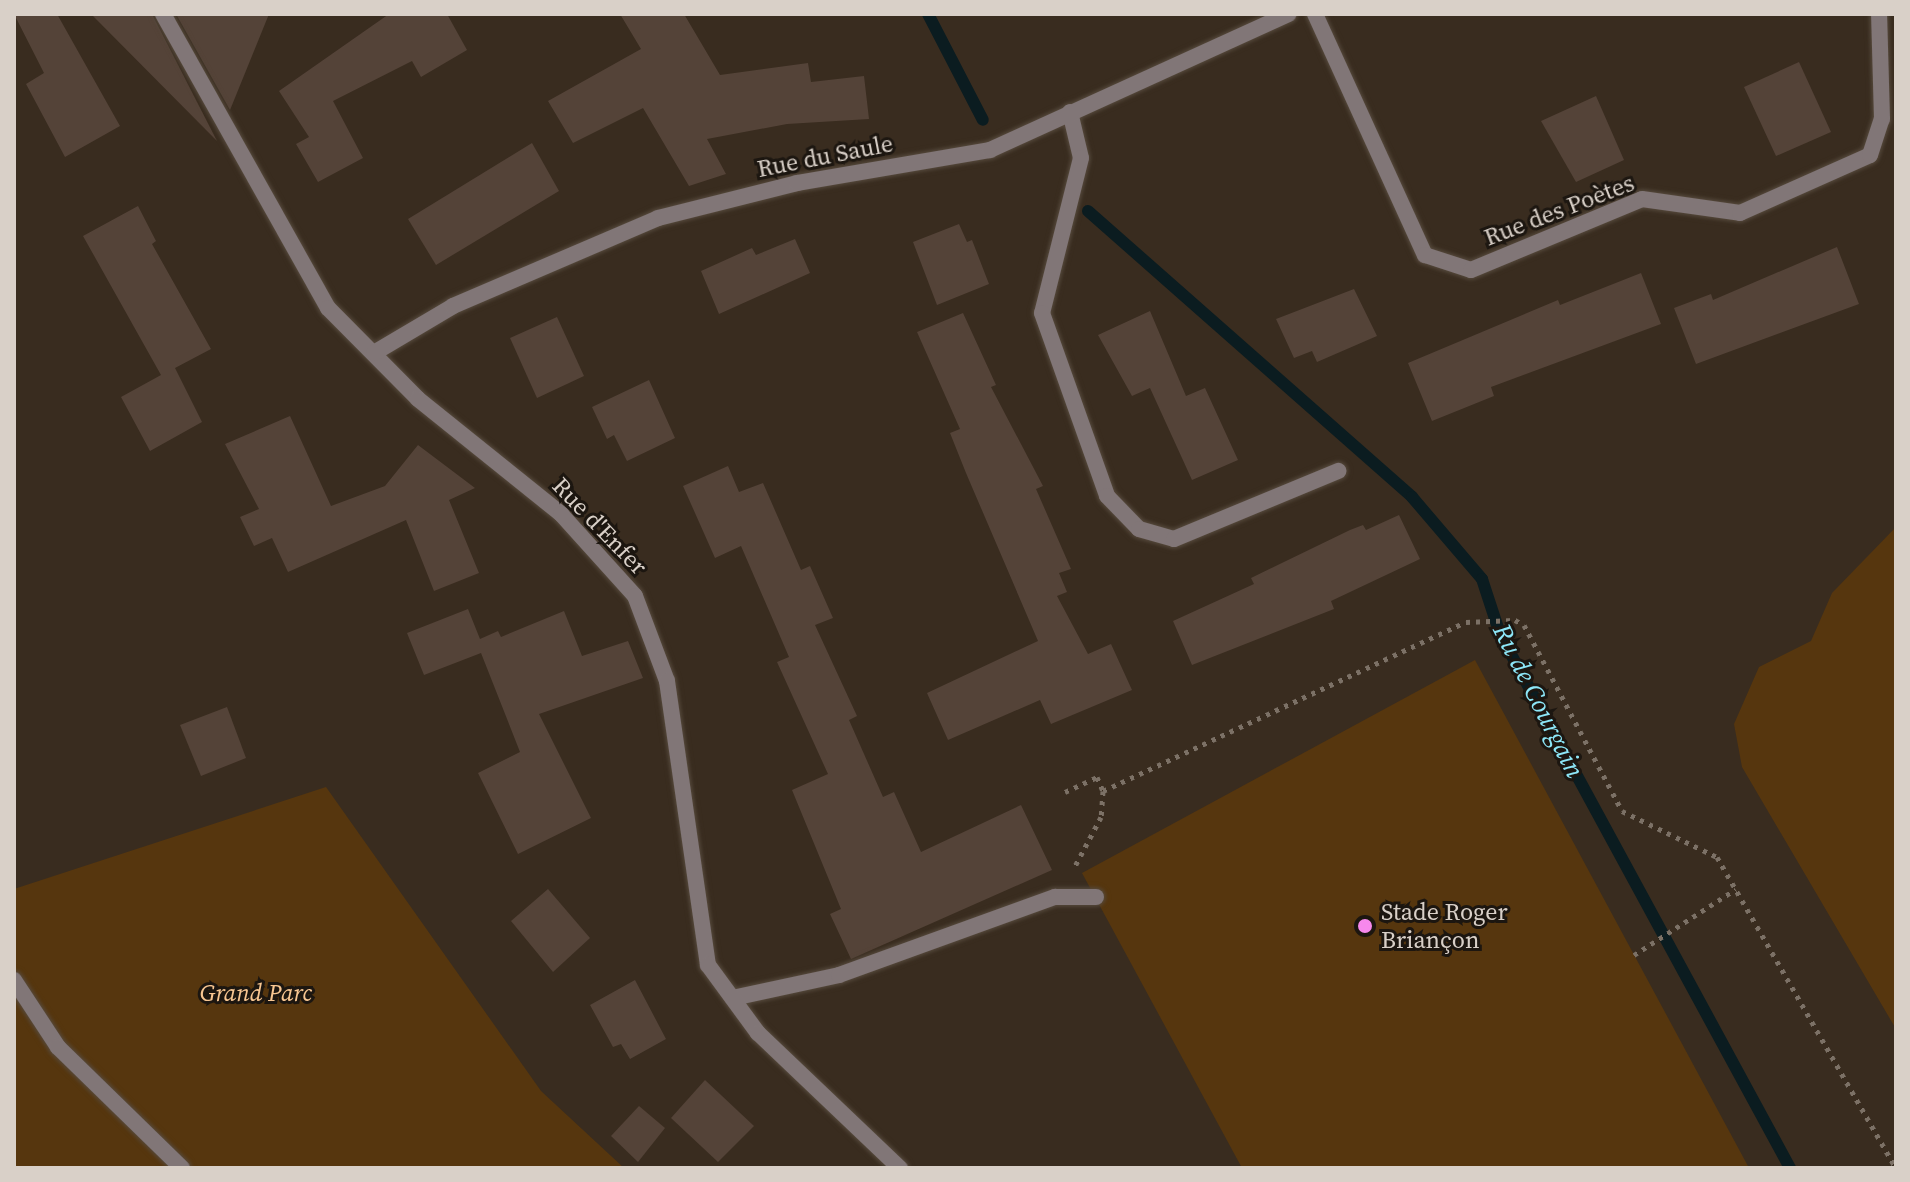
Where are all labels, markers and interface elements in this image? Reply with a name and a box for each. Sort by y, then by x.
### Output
street label: Rue du Saule [755,129,895,183]
street label: Rue des Poètes [1480,168,1638,252]
street label: Rue d'Enfer [547,471,653,581]
water label: Ru de Courgain [1486,619,1590,783]
place label: Stade Roger Briançon [1381,898,1508,954]
marker: Stade Roger Briançon [1356,917,1374,935]
park label: Grand Parc [200,979,312,1007]

